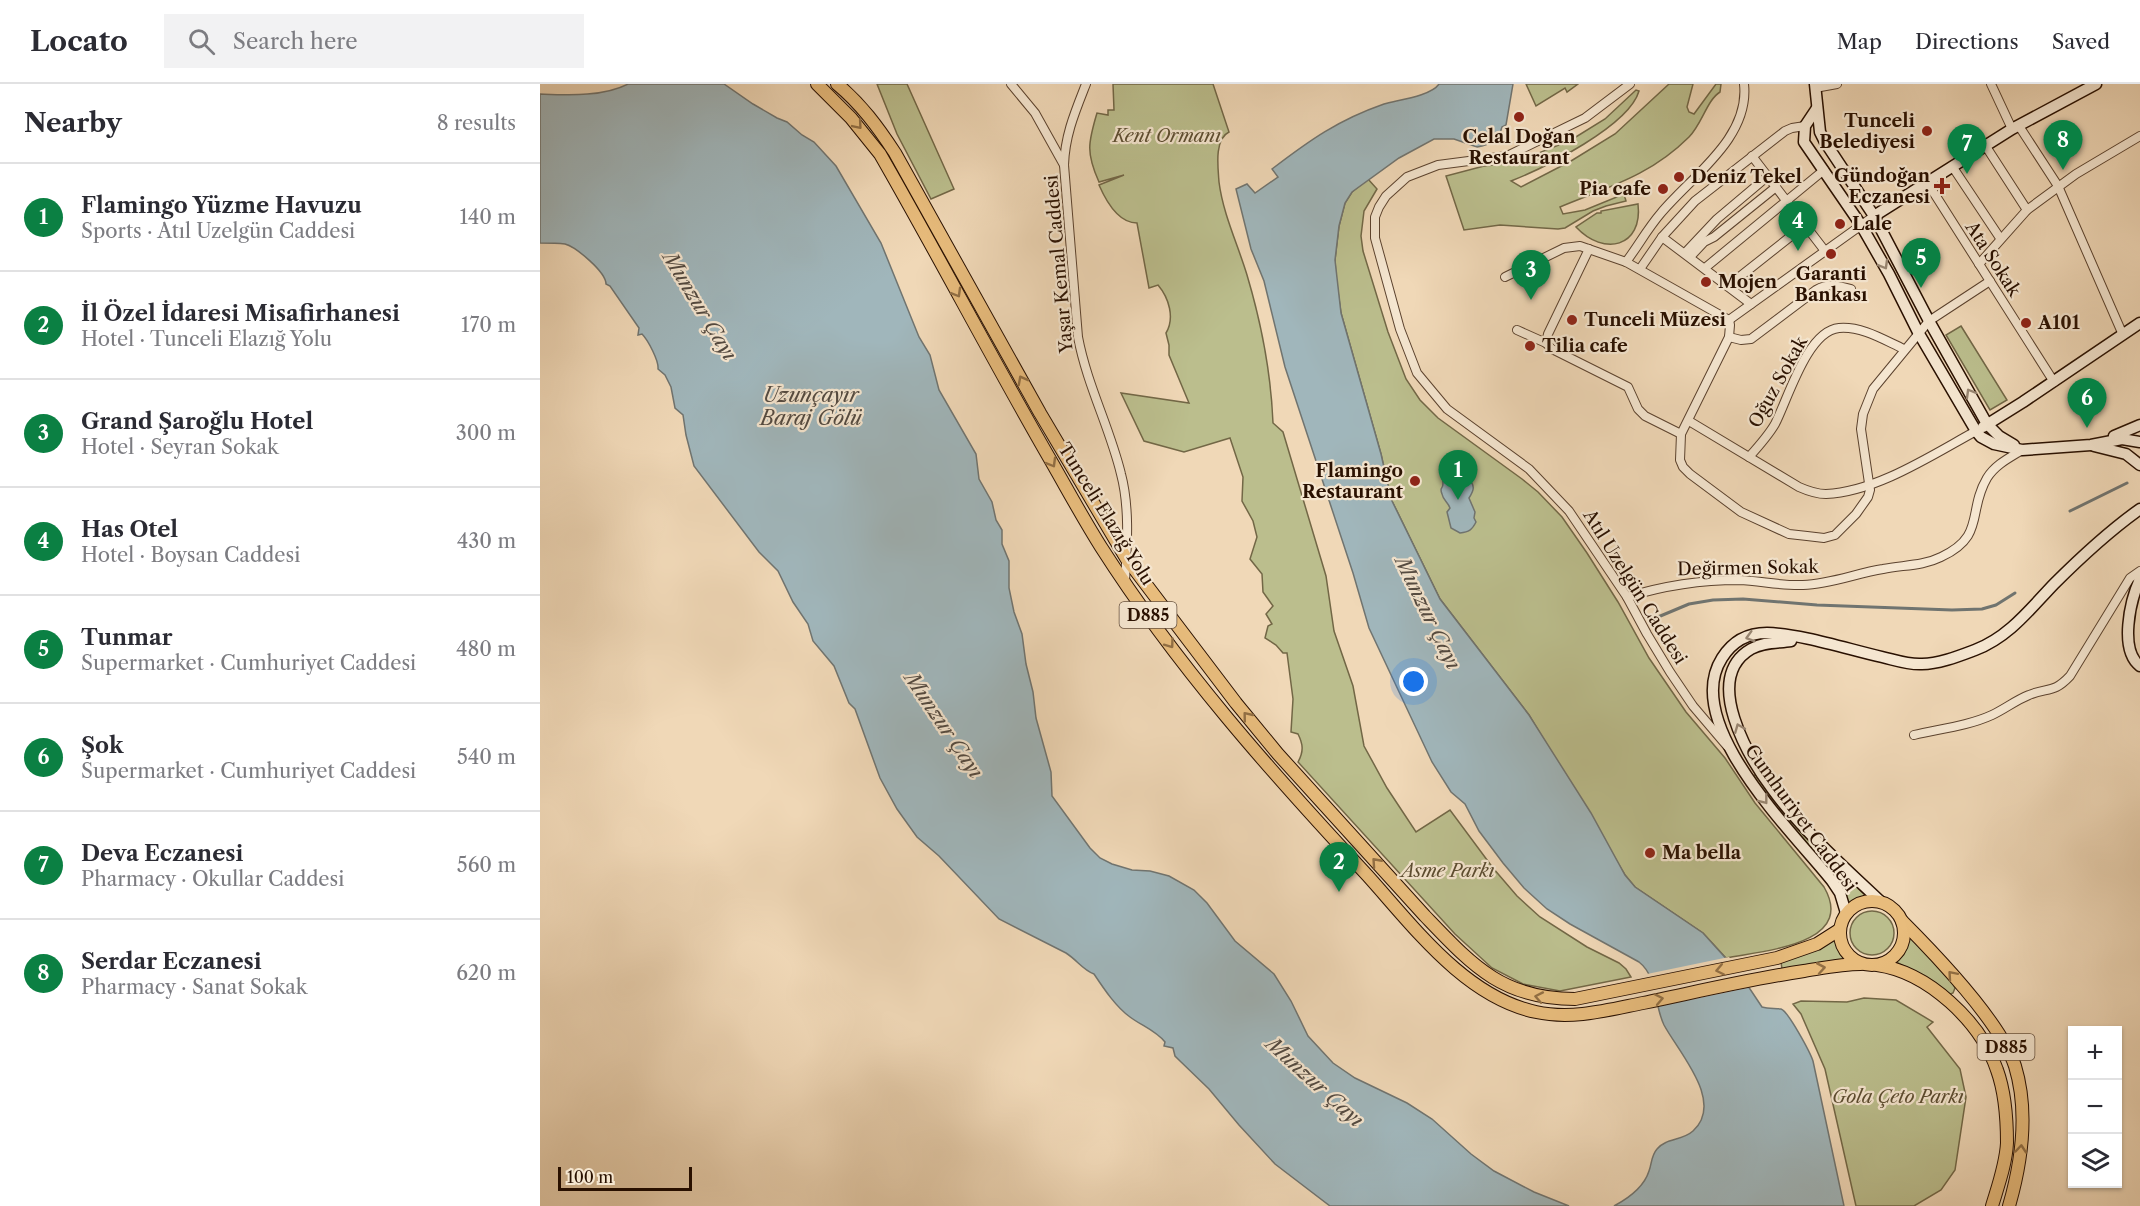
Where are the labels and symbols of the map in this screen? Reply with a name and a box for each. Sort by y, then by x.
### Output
marker: Celal Doğan Restaurant [1512,110,1526,124]
place label: Tunceli Belediyesi [1819,110,1916,153]
one-way arrow [851,118,862,129]
pin: 8 [2044,120,2083,170]
marker: Tunceli Belediyesi [1920,124,1934,138]
pin: 7 [1948,124,1986,174]
park label: Kent Ormanı [1111,125,1221,147]
place label: Celal Doğan Restaurant [1462,126,1576,169]
place label: Gündoğan Eczanesi [1834,165,1931,208]
place label: Deniz Tekel [1691,166,1802,188]
marker: Deniz Tekel [1672,170,1686,184]
street label: Yaşar Kemal Caddesi [1040,174,1078,355]
place label: Pia cafe [1579,178,1651,200]
marker: Gündoğan Eczanesi [1935,179,1949,193]
marker: Pia cafe [1656,182,1670,196]
pin: 4 [1778,202,1818,251]
place label: Lale [1852,213,1892,235]
street label: Ata Sokak [1960,216,2026,302]
marker: Lale [1833,217,1847,231]
pin: 5 [1902,238,1940,288]
water label: Munzur Çayı [657,245,742,365]
marker: Garanti Bankası [1824,247,1838,261]
pin: 3 [1512,250,1550,300]
one-way arrow [1876,258,1888,269]
place label: Garanti Bankası [1795,263,1868,306]
place label: Mojen [1718,271,1778,293]
marker: Mojen [1699,275,1713,289]
one-way arrow [950,287,961,297]
place label: Tunceli Müzesi [1584,309,1727,331]
place label: A101 [2037,312,2080,334]
marker: Tunceli Müzesi [1565,313,1579,327]
marker: A101 [2019,316,2033,330]
street label: Oğuz Sokak [1744,331,1813,432]
place label: Tilia cafe [1542,335,1628,357]
marker: Tilia cafe [1523,339,1537,353]
one-way arrow [1018,376,1029,386]
pin: 6 [2068,378,2106,428]
water label: Uzunçayır Baraj Gölü [758,383,863,430]
one-way arrow [1966,389,1977,399]
street label: Tunceli Elazığ Yolu [1053,439,1159,589]
pin: 1 [1438,450,1478,500]
one-way arrow [1045,457,1057,467]
place label: Flamingo Restaurant [1302,460,1404,503]
marker: Flamingo Restaurant [1408,474,1422,488]
street label: Atıl Uzelgün Caddesi [1578,505,1692,669]
water label: Munzur Çayı [1389,551,1466,673]
street label: Değirmen Sokak [1677,556,1821,580]
road number: D885 [1120,602,1176,628]
one-way arrow [1745,629,1755,642]
one-way arrow [1162,638,1173,649]
water label: Munzur Çayı [899,666,988,783]
your location [1399,667,1428,696]
one-way arrow [1243,712,1254,723]
one-way arrow [1734,723,1746,734]
street label: Cumhuriyet Caddesi [1740,740,1862,896]
one-way arrow [1757,793,1768,804]
pin: 2 [1320,842,1358,892]
place label: Ma bella [1662,842,1742,864]
marker: Ma bella [1643,846,1657,860]
one-way arrow [1372,858,1383,869]
park label: Asme Parkı [1398,860,1495,882]
one-way arrow [1715,963,1725,976]
one-way arrow [1816,963,1825,975]
one-way arrow [1948,971,1959,982]
one-way arrow [1535,991,1544,1003]
one-way arrow [1653,993,1663,1006]
water label: Munzur Çayı [1260,1031,1369,1132]
road number: D885 [1978,1034,2034,1060]
park label: Gola Çeto Parkı [1832,1086,1964,1108]
one-way arrow [2014,1144,2027,1154]
scale bar [558,1164,692,1192]

